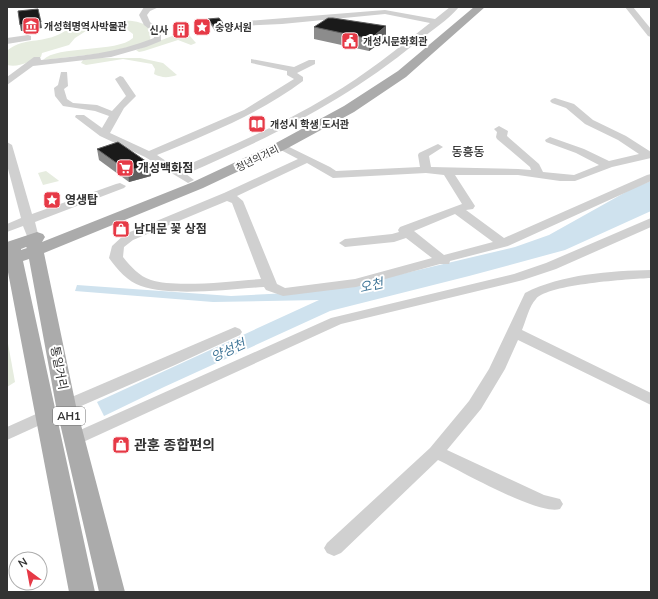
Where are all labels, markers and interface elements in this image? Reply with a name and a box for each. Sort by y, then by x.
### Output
museum icon: 개성혁명역사박물관 [21,16,41,36]
place icon: 숭양서원 [192,17,212,37]
place label: 개성혁명역사박물관 [44,20,127,34]
building icon: 신사 [171,20,191,40]
place label: 숭양서원 [215,21,252,35]
place label: 신사 [150,24,169,38]
public building icon: 개성시문화회관 [340,31,360,51]
place label: 개성시문화회관 [363,35,427,49]
library icon: 개성시 학생 도서관 [247,114,267,134]
place label: 개성시 학생 도서관 [270,118,349,132]
street label: 청년의거리 [234,143,281,175]
district label: 동흥동 [451,144,485,160]
supermarket icon: 개성백화점 [115,158,135,178]
place label: 개성백화점 [138,160,193,176]
place icon: 영생탑 [42,190,62,210]
place label: 영생탑 [65,192,98,208]
shop icon: 남대문 꽃 상점 [111,219,131,239]
place label: 남대문 꽃 상점 [134,221,207,237]
water label: 오천 [358,274,386,297]
water label: 양성천 [208,335,249,367]
street label: 통일거리 [47,345,71,391]
road number: AH1 [53,407,85,425]
shop icon: 관훈 종합편의 [111,435,131,455]
place label: 관훈 종합편의 [134,436,215,455]
north arrow [8,551,48,591]
text: N [15,554,30,571]

